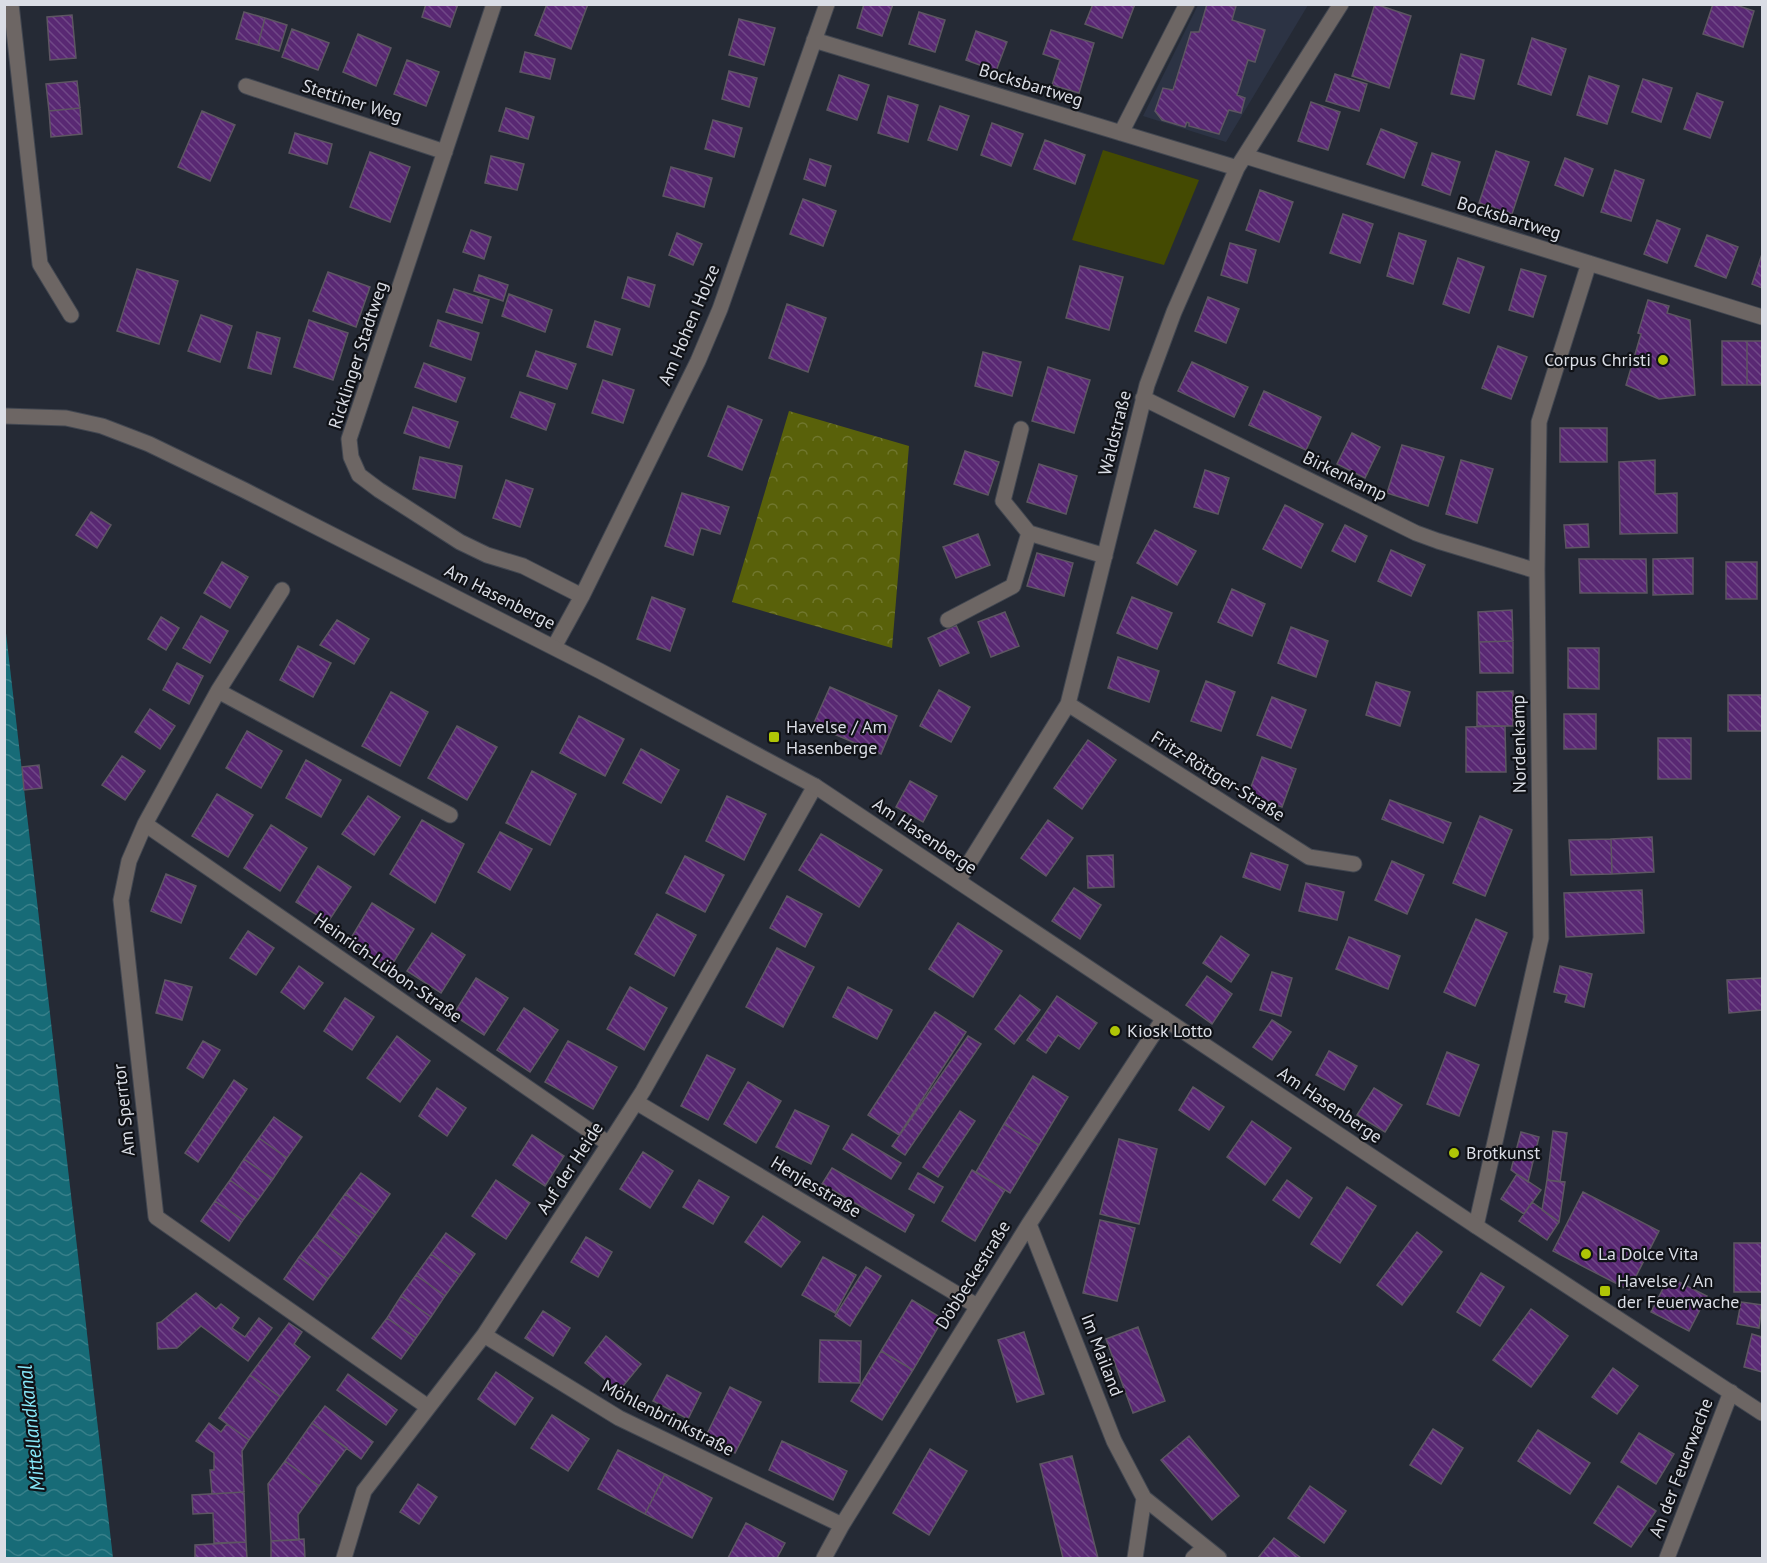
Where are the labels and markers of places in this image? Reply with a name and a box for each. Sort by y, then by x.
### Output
place label: Corpus Christi [1544,348,1651,371]
marker: Corpus Christi [1656,353,1670,367]
place label: Havelse / Am Hasenberge [786,715,887,759]
marker: Havelse / Am Hasenberge [767,730,781,744]
place label: Kiosk Lotto [1127,1019,1212,1042]
marker: Kiosk Lotto [1108,1024,1122,1038]
place label: Brotkunst [1466,1141,1540,1164]
marker: Brotkunst [1447,1146,1461,1160]
place label: La Dolce Vita [1598,1242,1699,1265]
marker: La Dolce Vita [1579,1247,1593,1261]
place label: Havelse / An der Feuerwache [1617,1269,1739,1313]
marker: Havelse / An der Feuerwache [1598,1284,1612,1298]

